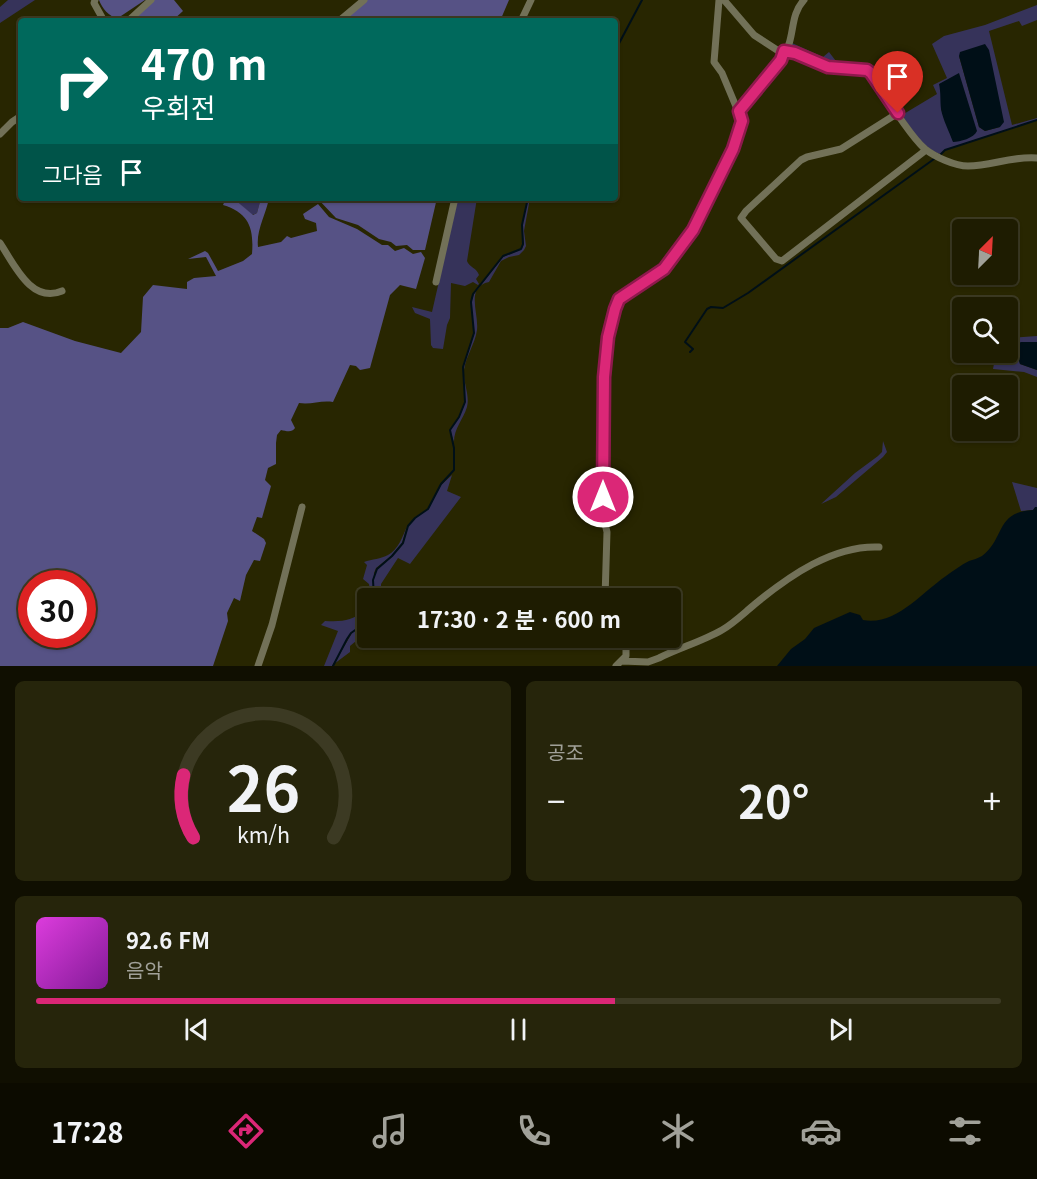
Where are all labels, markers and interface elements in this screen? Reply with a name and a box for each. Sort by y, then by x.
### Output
text: 470 m [141,31,268,92]
icon: right [42,42,120,120]
pin [872,51,923,113]
icon: arrive [881,60,914,93]
text: 우회전 [141,87,216,126]
icon: arrive [115,156,148,189]
text: 그다음 [42,157,103,189]
north arrow [952,219,1018,285]
map controls [952,219,1018,441]
button: search [952,297,1018,363]
button: layers [952,375,1018,441]
position arrow [571,465,635,529]
speed limit sign: 30 [18,570,96,648]
text: 17:30 · 2 분 · 600 m [417,602,621,634]
text: 공조 [547,737,584,766]
text: 26 [226,740,300,830]
text: 20° [738,767,810,832]
text: − [547,776,565,824]
text: + [983,776,1001,824]
text: km/h [236,818,290,849]
text: 92.6 FM [126,923,210,955]
text: 음악 [126,955,163,984]
icon: previous [180,1013,213,1046]
icon: pause [502,1013,535,1046]
icon: next [824,1013,857,1046]
icon: directions [225,1110,267,1152]
icon: music [369,1110,411,1152]
icon: phone [513,1110,555,1152]
icon: climate [657,1110,699,1152]
icon: car [800,1110,842,1152]
icon: filters [944,1110,986,1152]
text: 17:28 [51,1112,123,1151]

